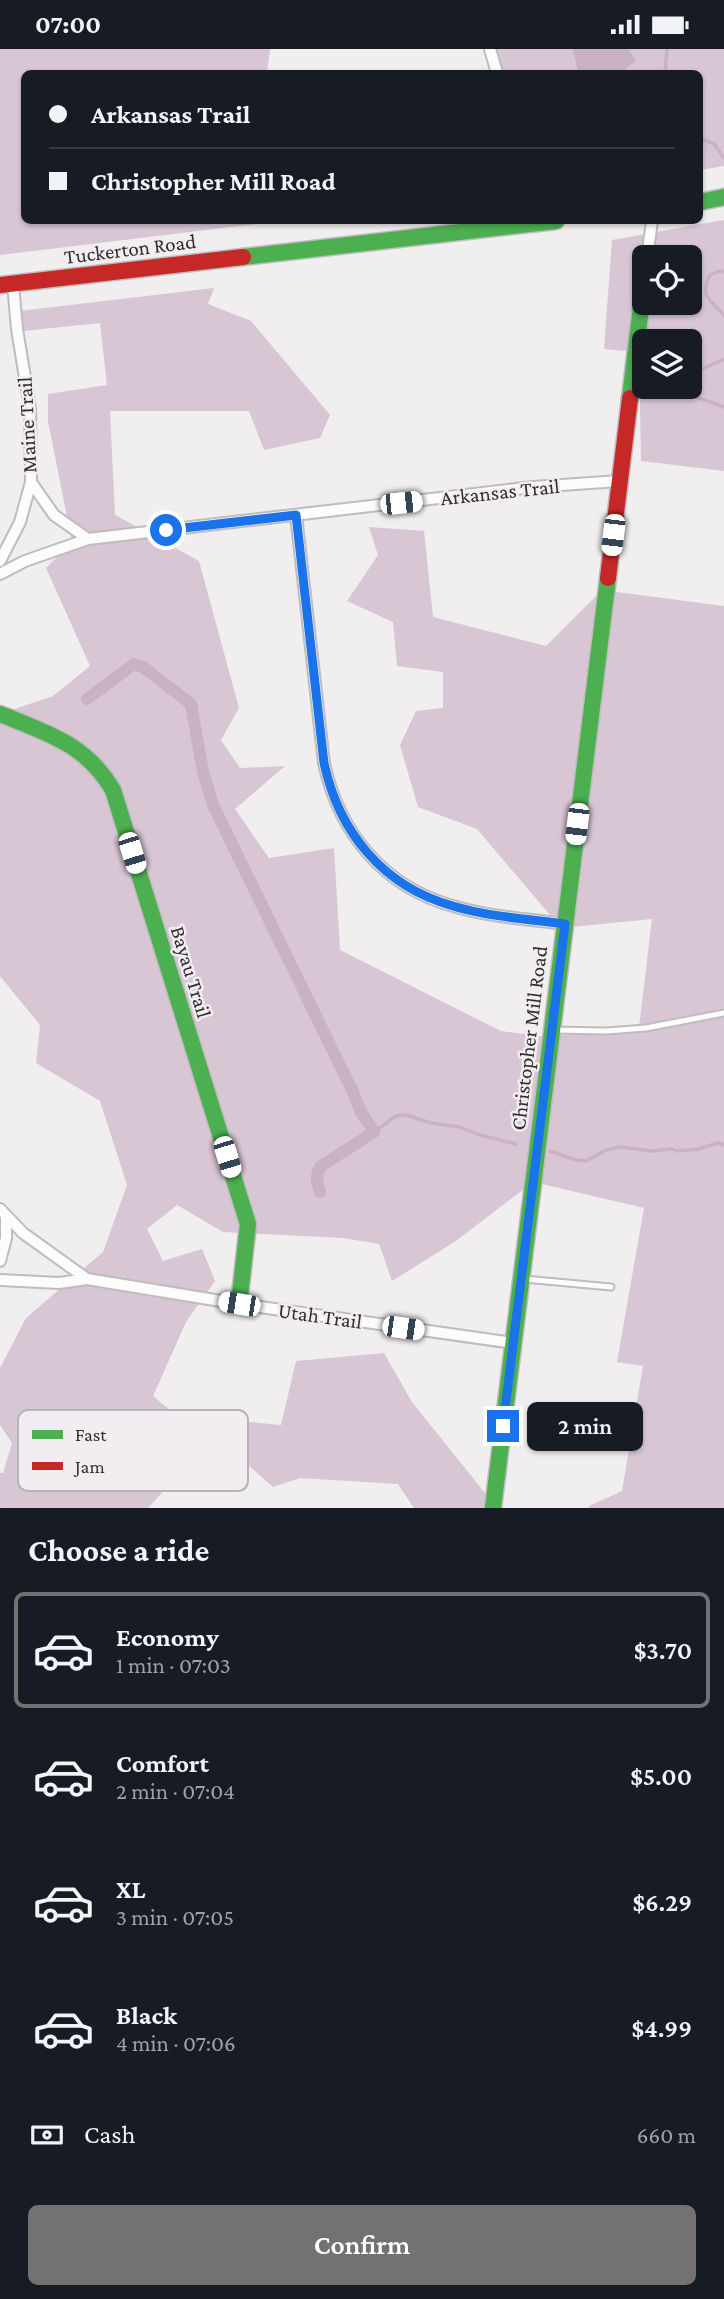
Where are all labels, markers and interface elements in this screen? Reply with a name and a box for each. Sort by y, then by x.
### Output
text: 07:00 [35,10,101,39]
text: Arkansas Trail [91,100,250,129]
text: Christopher Mill Road [91,167,336,196]
street label: Tuckerton Road [63,229,197,269]
map controls [632,245,702,399]
button: locate [632,245,702,315]
button: layers [632,329,702,399]
street label: Maine Trail [12,376,42,474]
street label: Arkansas Trail [439,474,561,510]
car [380,490,423,516]
car [601,513,626,557]
route start [150,514,182,546]
car [565,802,590,846]
car [116,830,149,876]
street label: Bayau Trail [166,923,216,1021]
street label: Christopher Mill Road [506,944,552,1132]
car [211,1134,244,1180]
car [217,1290,262,1318]
street label: Utah Trail [276,1298,364,1334]
car [381,1315,426,1341]
callout: 2 min [528,1401,643,1451]
legend [18,1410,248,1491]
route end [487,1410,519,1442]
text: 2 min [558,1413,612,1439]
text: Fast [75,1424,107,1445]
text: Jam [73,1456,105,1477]
text: Choose a ride [28,1532,209,1568]
icon: car [32,1619,95,1682]
text: Economy [116,1623,219,1652]
text: $3.70 [634,1636,692,1665]
text: 1 min · 07:03 [116,1652,231,1678]
icon: car [32,1745,95,1808]
text: Comfort [116,1749,209,1778]
text: $5.00 [630,1762,692,1791]
text: 2 min · 07:04 [116,1778,235,1804]
icon: car [32,1871,95,1934]
text: XL [116,1875,145,1904]
text: $6.29 [632,1888,692,1917]
text: 3 min · 07:05 [116,1904,234,1930]
icon: car [32,1997,95,2060]
text: Black [116,2001,177,2030]
text: $4.99 [631,2014,692,2043]
text: 4 min · 07:06 [116,2030,236,2056]
icon: cash [28,2116,66,2154]
text: Cash [84,2120,135,2149]
text: 660 m [637,2122,696,2148]
button: Confirm [28,2205,696,2285]

